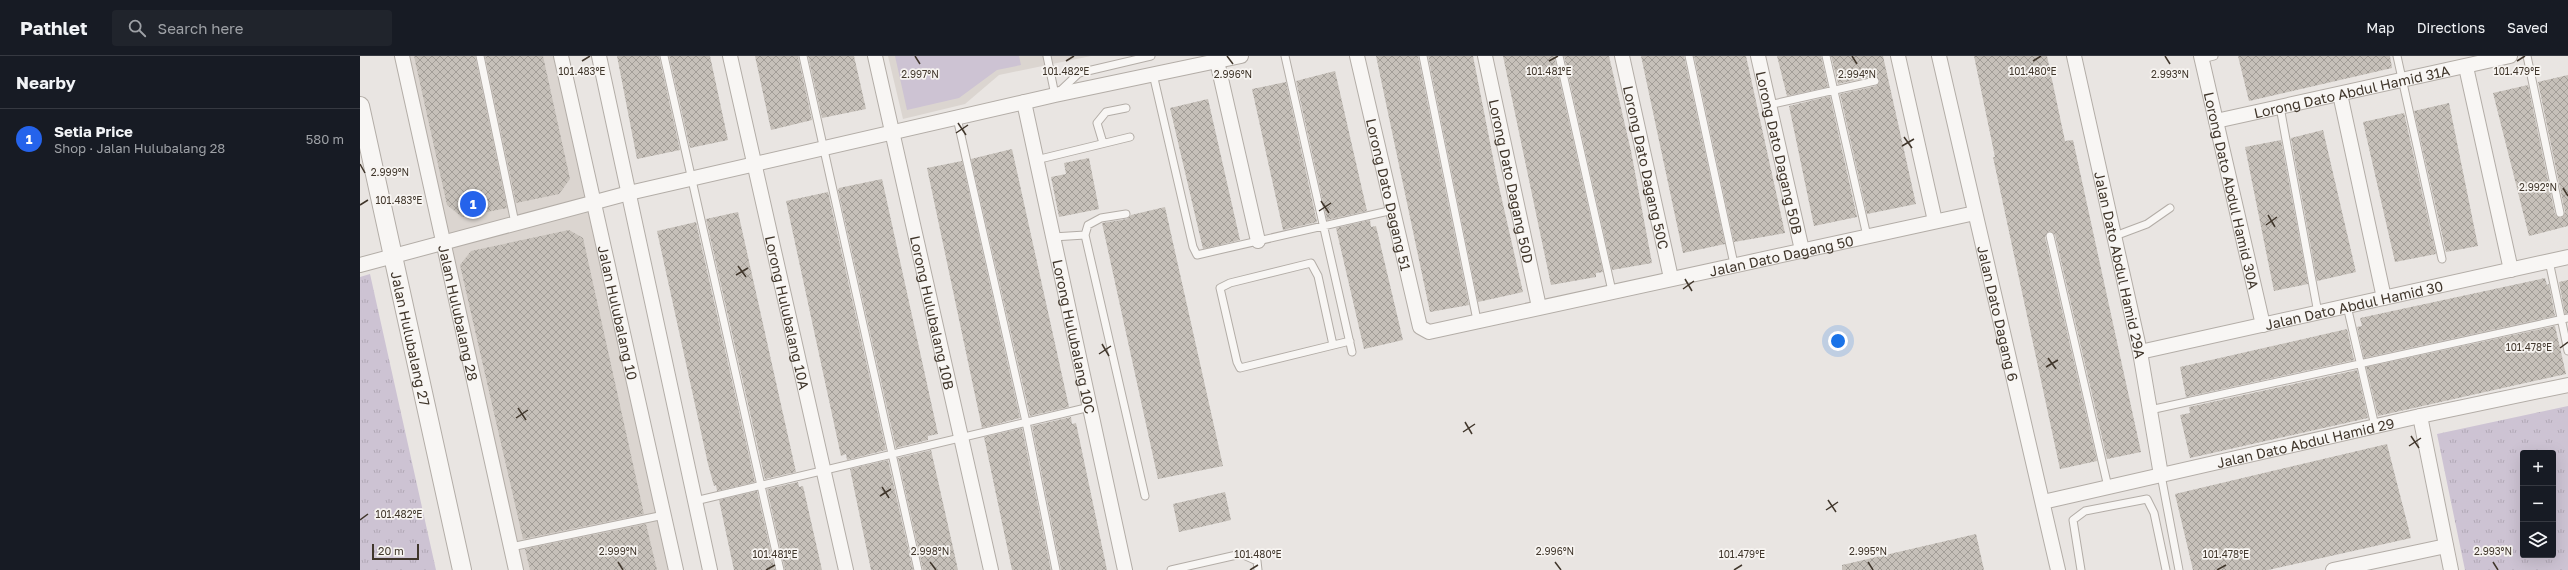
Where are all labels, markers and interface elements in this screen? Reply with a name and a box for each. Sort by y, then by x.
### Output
search box [112,10,392,46]
text: Pathlet [20,16,88,39]
icon: search [126,17,148,39]
text: Search here [158,19,244,37]
text: Map [2366,19,2395,36]
text: Directions [2417,19,2485,36]
text: Saved [2507,19,2548,36]
street label: Lorong Dato Abdul Hamid 31A [2252,61,2452,121]
text: 101.483°E [559,65,605,77]
text: 101.482°E [1043,65,1089,77]
text: 101.481°E [1526,65,1572,77]
text: 101.480°E [2009,65,2057,77]
text: 101.479°E [2494,65,2540,77]
text: 2.997°N [901,68,939,80]
text: 2.996°N [1214,68,1252,80]
text: 2.994°N [1838,68,1876,80]
text: 2.993°N [2151,68,2189,80]
street label: Lorong Dato Dagang 50B [1753,69,1807,236]
text: Nearby [16,72,76,93]
street label: Lorong Dato Dagang 50C [1620,84,1673,251]
street label: Lorong Dato Abdul Hamid 30A [2201,90,2263,291]
street label: Lorong Dato Dagang 50D [1486,97,1538,265]
street label: Lorong Dato Dagang 51 [1363,117,1415,272]
text: Setia Price [54,122,133,140]
text: 1 [26,131,32,147]
text: 580 m [306,131,344,147]
text: Shop · Jalan Hulubalang 28 [54,140,225,156]
text: 2.999°N [371,166,409,178]
street label: Jalan Dato Abdul Hamid 29A [2091,170,2150,360]
text: 2.992°N [2519,181,2557,193]
pin: 1 [460,189,486,219]
text: 101.483°E [376,194,422,206]
street label: Jalan Dato Dagang 50 [1707,231,1855,279]
street label: Lorong Hulubalang 10A [762,234,814,392]
street label: Lorong Hulubalang 10B [907,234,959,391]
street label: Jalan Hulubalang 28 [436,243,482,382]
street label: Jalan Hulubalang 10 [595,244,642,382]
street label: Jalan Dato Dagang 6 [1975,244,2022,383]
street label: Lorong Hulubalang 10C [1050,258,1100,415]
street label: Jalan Hulubalang 27 [388,269,434,407]
street label: Jalan Dato Abdul Hamid 30 [2263,277,2445,333]
your location [1828,331,1848,351]
text: 101.478°E [2506,341,2552,353]
street label: Jalan Dato Abdul Hamid 29 [2215,414,2396,471]
map controls [2520,450,2556,558]
button: + [2520,450,2556,486]
button: − [2520,486,2556,522]
text: 101.482°E [376,508,422,520]
button: layers [2520,522,2556,558]
scale bar [372,542,419,561]
text: 20 m [378,544,404,557]
text: 2.999°N [599,545,637,557]
text: 2.998°N [911,545,949,557]
text: 2.996°N [1536,545,1574,557]
text: 2.995°N [1849,545,1887,557]
text: 2.993°N [2474,545,2512,557]
text: 101.481°E [752,548,798,560]
text: 101.480°E [1234,548,1282,560]
text: 101.479°E [1719,548,1765,560]
text: 101.478°E [2203,548,2249,560]

